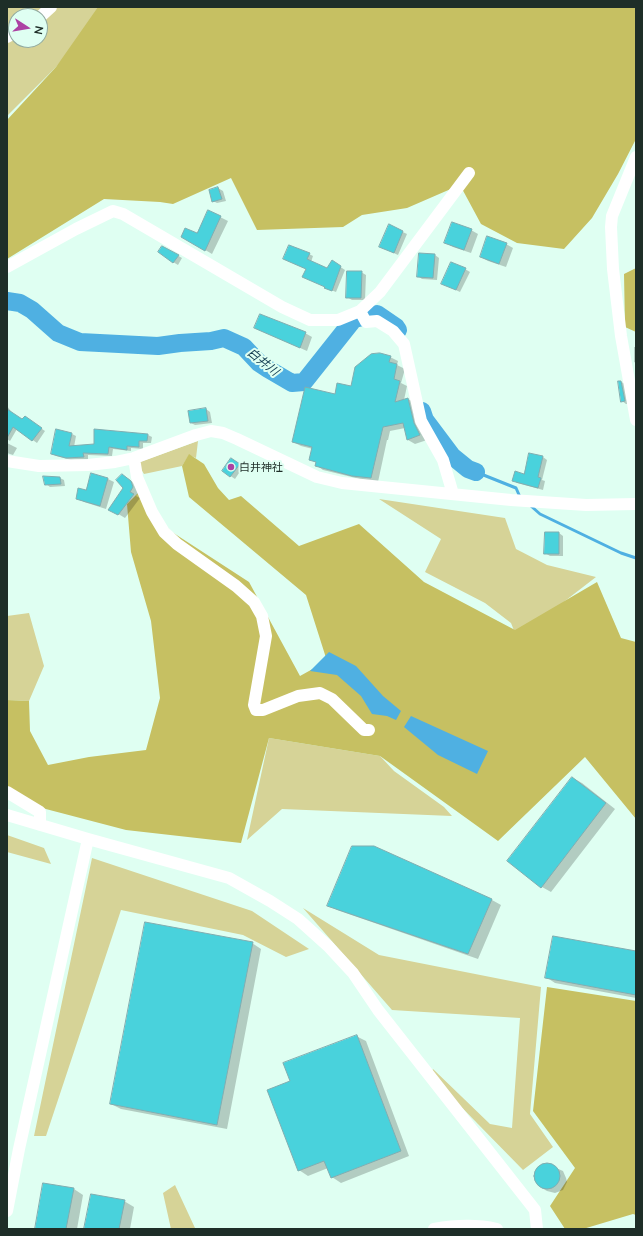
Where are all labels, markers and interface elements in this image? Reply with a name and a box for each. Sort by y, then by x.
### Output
north arrow [8,8,48,48]
text: N [32,25,46,36]
water label: 白井川 [244,345,282,379]
place label: 白井神社 [239,460,283,474]
marker: 白井神社 [226,462,236,472]

